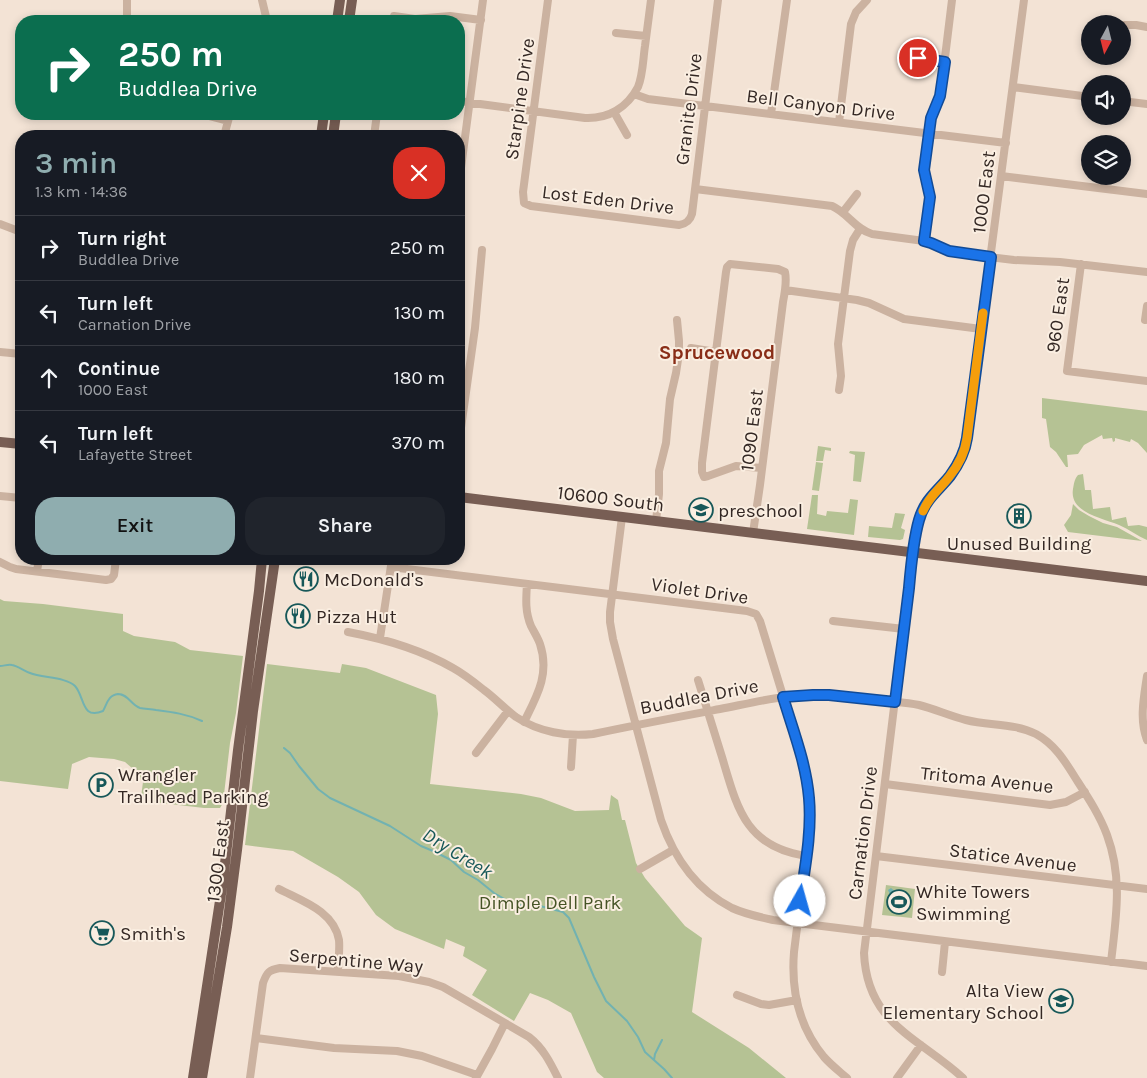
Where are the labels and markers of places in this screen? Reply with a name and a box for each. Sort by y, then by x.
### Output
pin [897,37,939,79]
school or university icon: preschool [688,497,714,523]
place label: preschool [718,500,803,522]
building icon: Unused Building [1006,503,1032,529]
place label: Unused Building [947,533,1091,555]
restaurant icon: McDonald's [293,566,319,592]
place label: McDonald's [324,569,424,591]
restaurant icon: Pizza Hut [285,603,311,629]
place label: Pizza Hut [316,606,397,628]
place label: Wrangler Trailhead Parking [118,764,269,808]
parking icon: Wrangler Trailhead Parking [88,772,114,798]
place label: White Towers Swimming [916,881,1030,925]
sports icon: White Towers Swimming [886,889,912,915]
supermarket icon: Smith's [89,920,115,946]
place label: Smith's [120,923,186,945]
place label: Alta View Elementary School [883,980,1044,1024]
school or university icon: Alta View Elementary School [1048,988,1074,1014]

